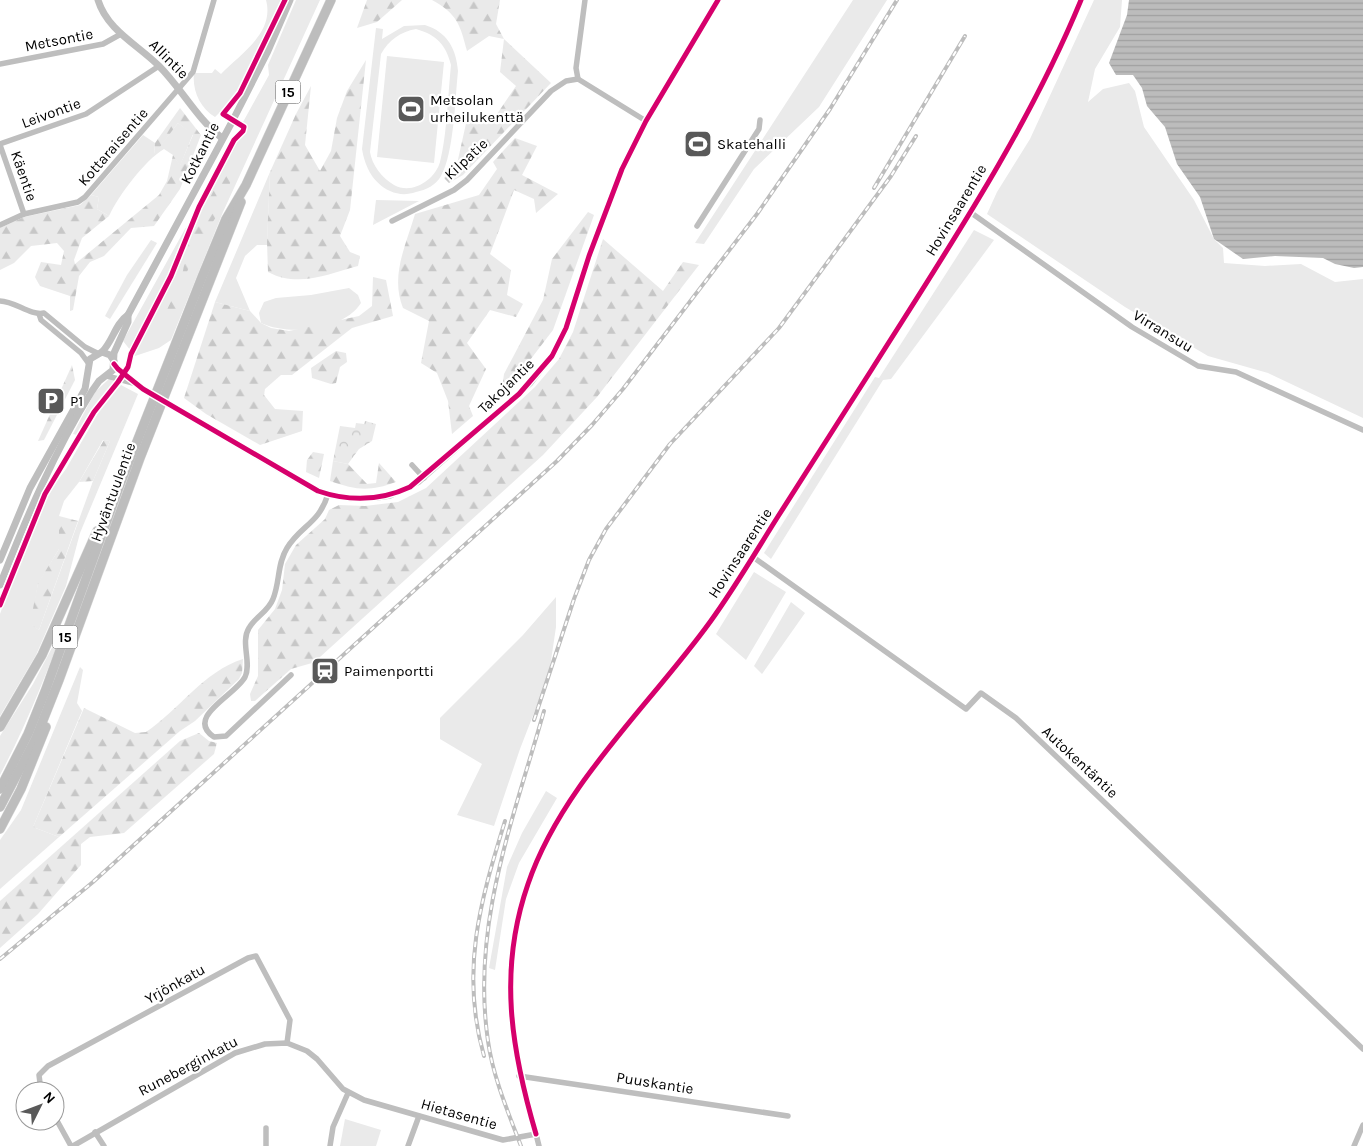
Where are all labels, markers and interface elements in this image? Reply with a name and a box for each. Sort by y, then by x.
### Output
street label: Metsontie [23,25,95,55]
street label: Allintie [146,36,192,82]
road number: 15 [276,80,300,104]
place label: Metsolan urheilukenttä [430,91,524,126]
street label: Leivontie [19,94,83,132]
sports icon: Metsolan urheilukenttä [396,94,426,124]
street label: Kottaraisentie [74,104,152,190]
street label: Kotkantie [177,119,223,187]
sports icon: Skatehalli [683,129,713,159]
street label: Kilpatie [441,134,491,184]
place label: Skatehalli [717,135,786,153]
street label: Käentie [7,149,41,203]
street label: Hovinsaarentie [922,161,990,259]
street label: Virransuu [1130,306,1196,356]
street label: Takojantie [474,355,538,417]
parking icon: P1 [36,386,66,416]
place label: P1 [70,392,83,410]
street label: Hyväntuulentie [87,440,139,544]
street label: Hovinsaarentie [704,505,776,601]
road number: 15 [52,626,78,649]
station icon: Paimenportti [310,656,340,686]
place label: Paimenportti [344,662,434,680]
street label: Autokentäntie [1038,722,1122,802]
street label: Yrjönkatu [142,960,208,1008]
street label: Runeberginkatu [135,1032,241,1100]
street label: Puuskantie [615,1068,695,1098]
north arrow [15,1081,65,1131]
text: N [40,1088,59,1107]
street label: Hietasentie [419,1095,499,1133]

